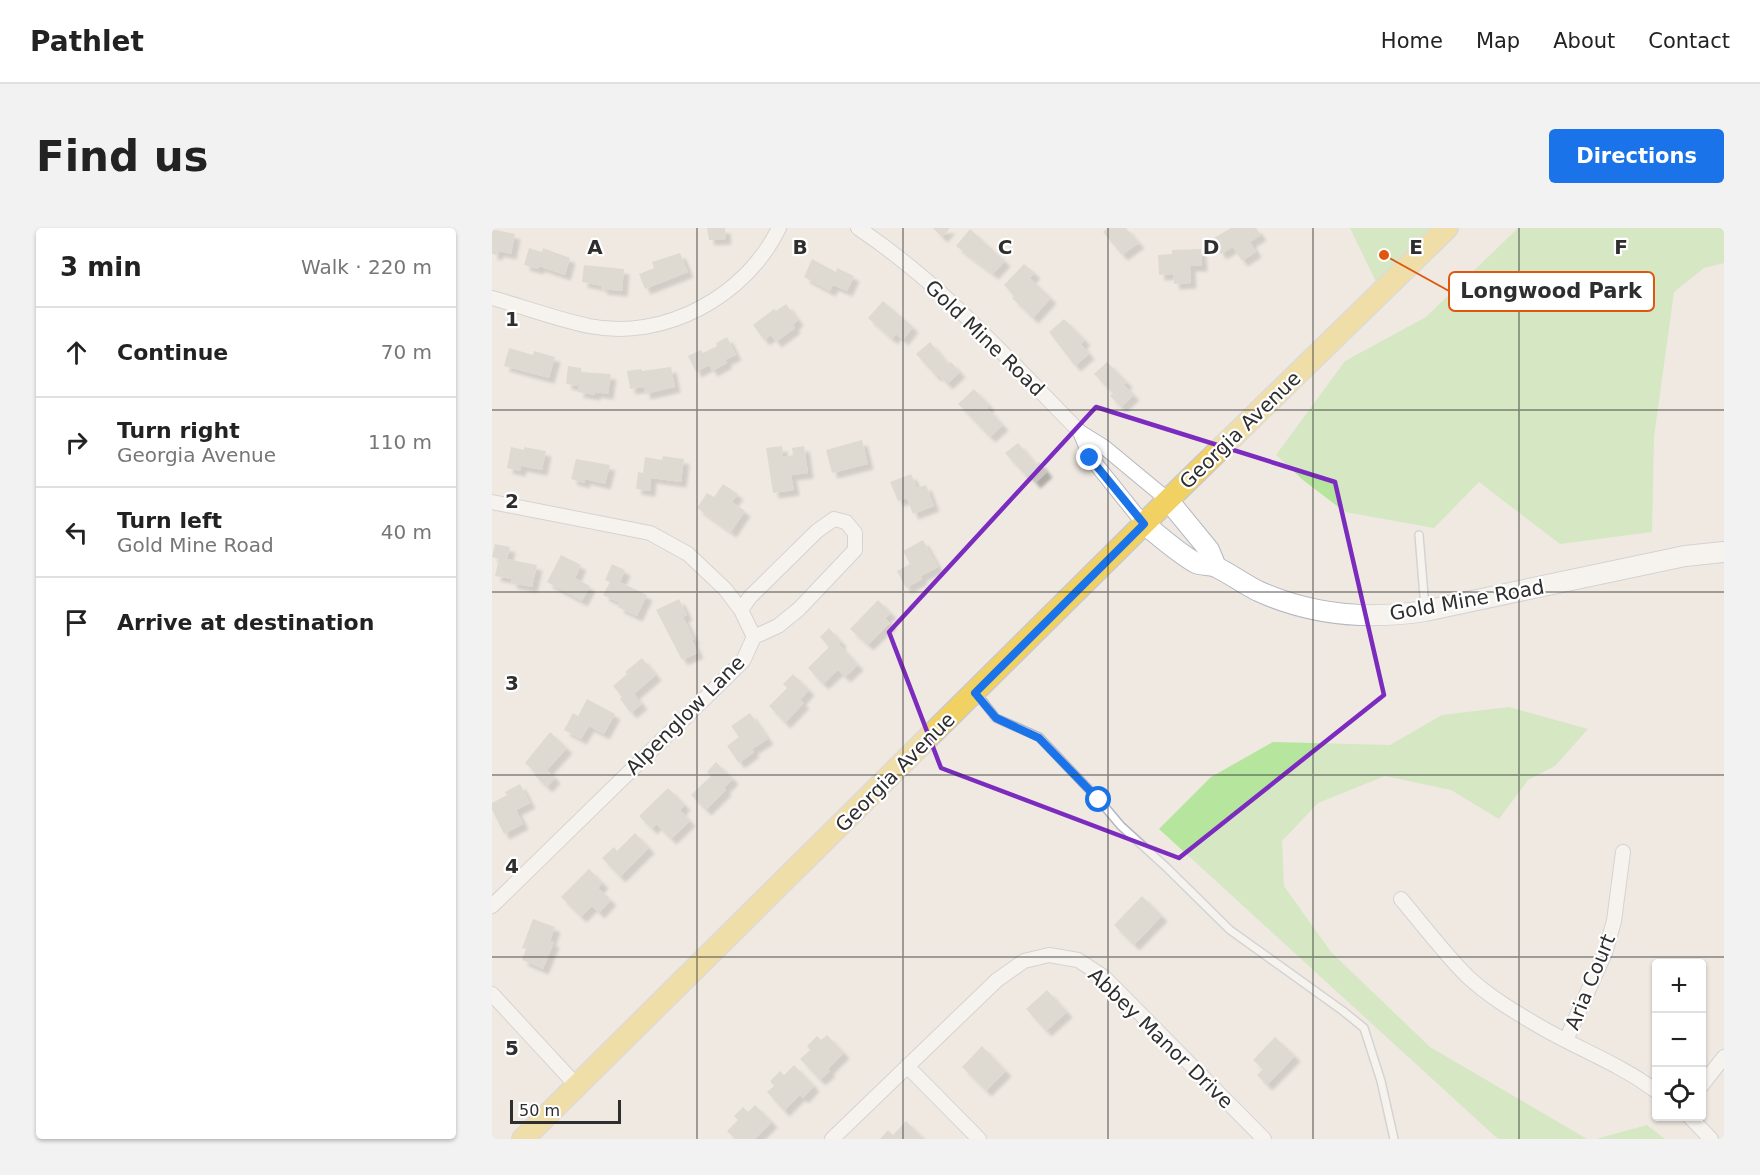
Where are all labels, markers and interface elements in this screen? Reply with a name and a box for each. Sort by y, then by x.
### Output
text: Pathlet [30,25,144,58]
text: Home [1381,29,1443,53]
text: Map [1476,29,1520,53]
text: About [1553,29,1615,53]
text: Contact [1648,29,1730,53]
button: Directions [1549,129,1724,183]
text: Find us [36,132,209,181]
text: A [587,235,603,259]
text: B [792,235,808,259]
text: C [998,235,1012,259]
text: D [1203,235,1219,259]
text: E [1409,235,1423,259]
text: F [1614,235,1628,259]
text: 3 min [60,252,142,282]
text: Walk · 220 m [301,255,432,279]
callout: Longwood Park [1449,272,1654,311]
street label: Gold Mine Road [920,275,1050,401]
text: Longwood Park [1460,279,1643,303]
text: 1 [505,307,519,331]
icon: ahead [60,336,93,369]
text: Continue [117,340,228,365]
text: 70 m [381,340,432,364]
street label: Georgia Avenue [1174,366,1306,494]
text: Turn right [117,418,240,443]
icon: right [60,426,93,459]
text: 110 m [368,430,432,454]
text: Georgia Avenue [117,443,276,467]
route end [1076,444,1102,470]
text: 2 [505,489,519,513]
text: Turn left [117,508,222,533]
icon: left [60,516,93,549]
text: 40 m [381,520,432,544]
text: Gold Mine Road [117,533,274,557]
street label: Gold Mine Road [1388,575,1546,625]
icon: arrive [60,606,93,639]
text: Arrive at destination [117,610,374,635]
street label: Alpenglow Lane [620,650,750,780]
text: 3 [505,671,519,695]
street label: Georgia Avenue [830,707,960,837]
route start [1085,786,1111,812]
text: 4 [505,854,519,878]
street label: Aria Court [1560,931,1620,1033]
map controls [1652,959,1706,1121]
button: + [1652,959,1706,1013]
street label: Abbey Manor Drive [1084,963,1238,1113]
button: − [1652,1013,1706,1067]
text: 5 [505,1036,519,1060]
button: locate [1652,1067,1706,1121]
scale bar [510,1097,621,1124]
text: 50 m [519,1101,560,1120]

